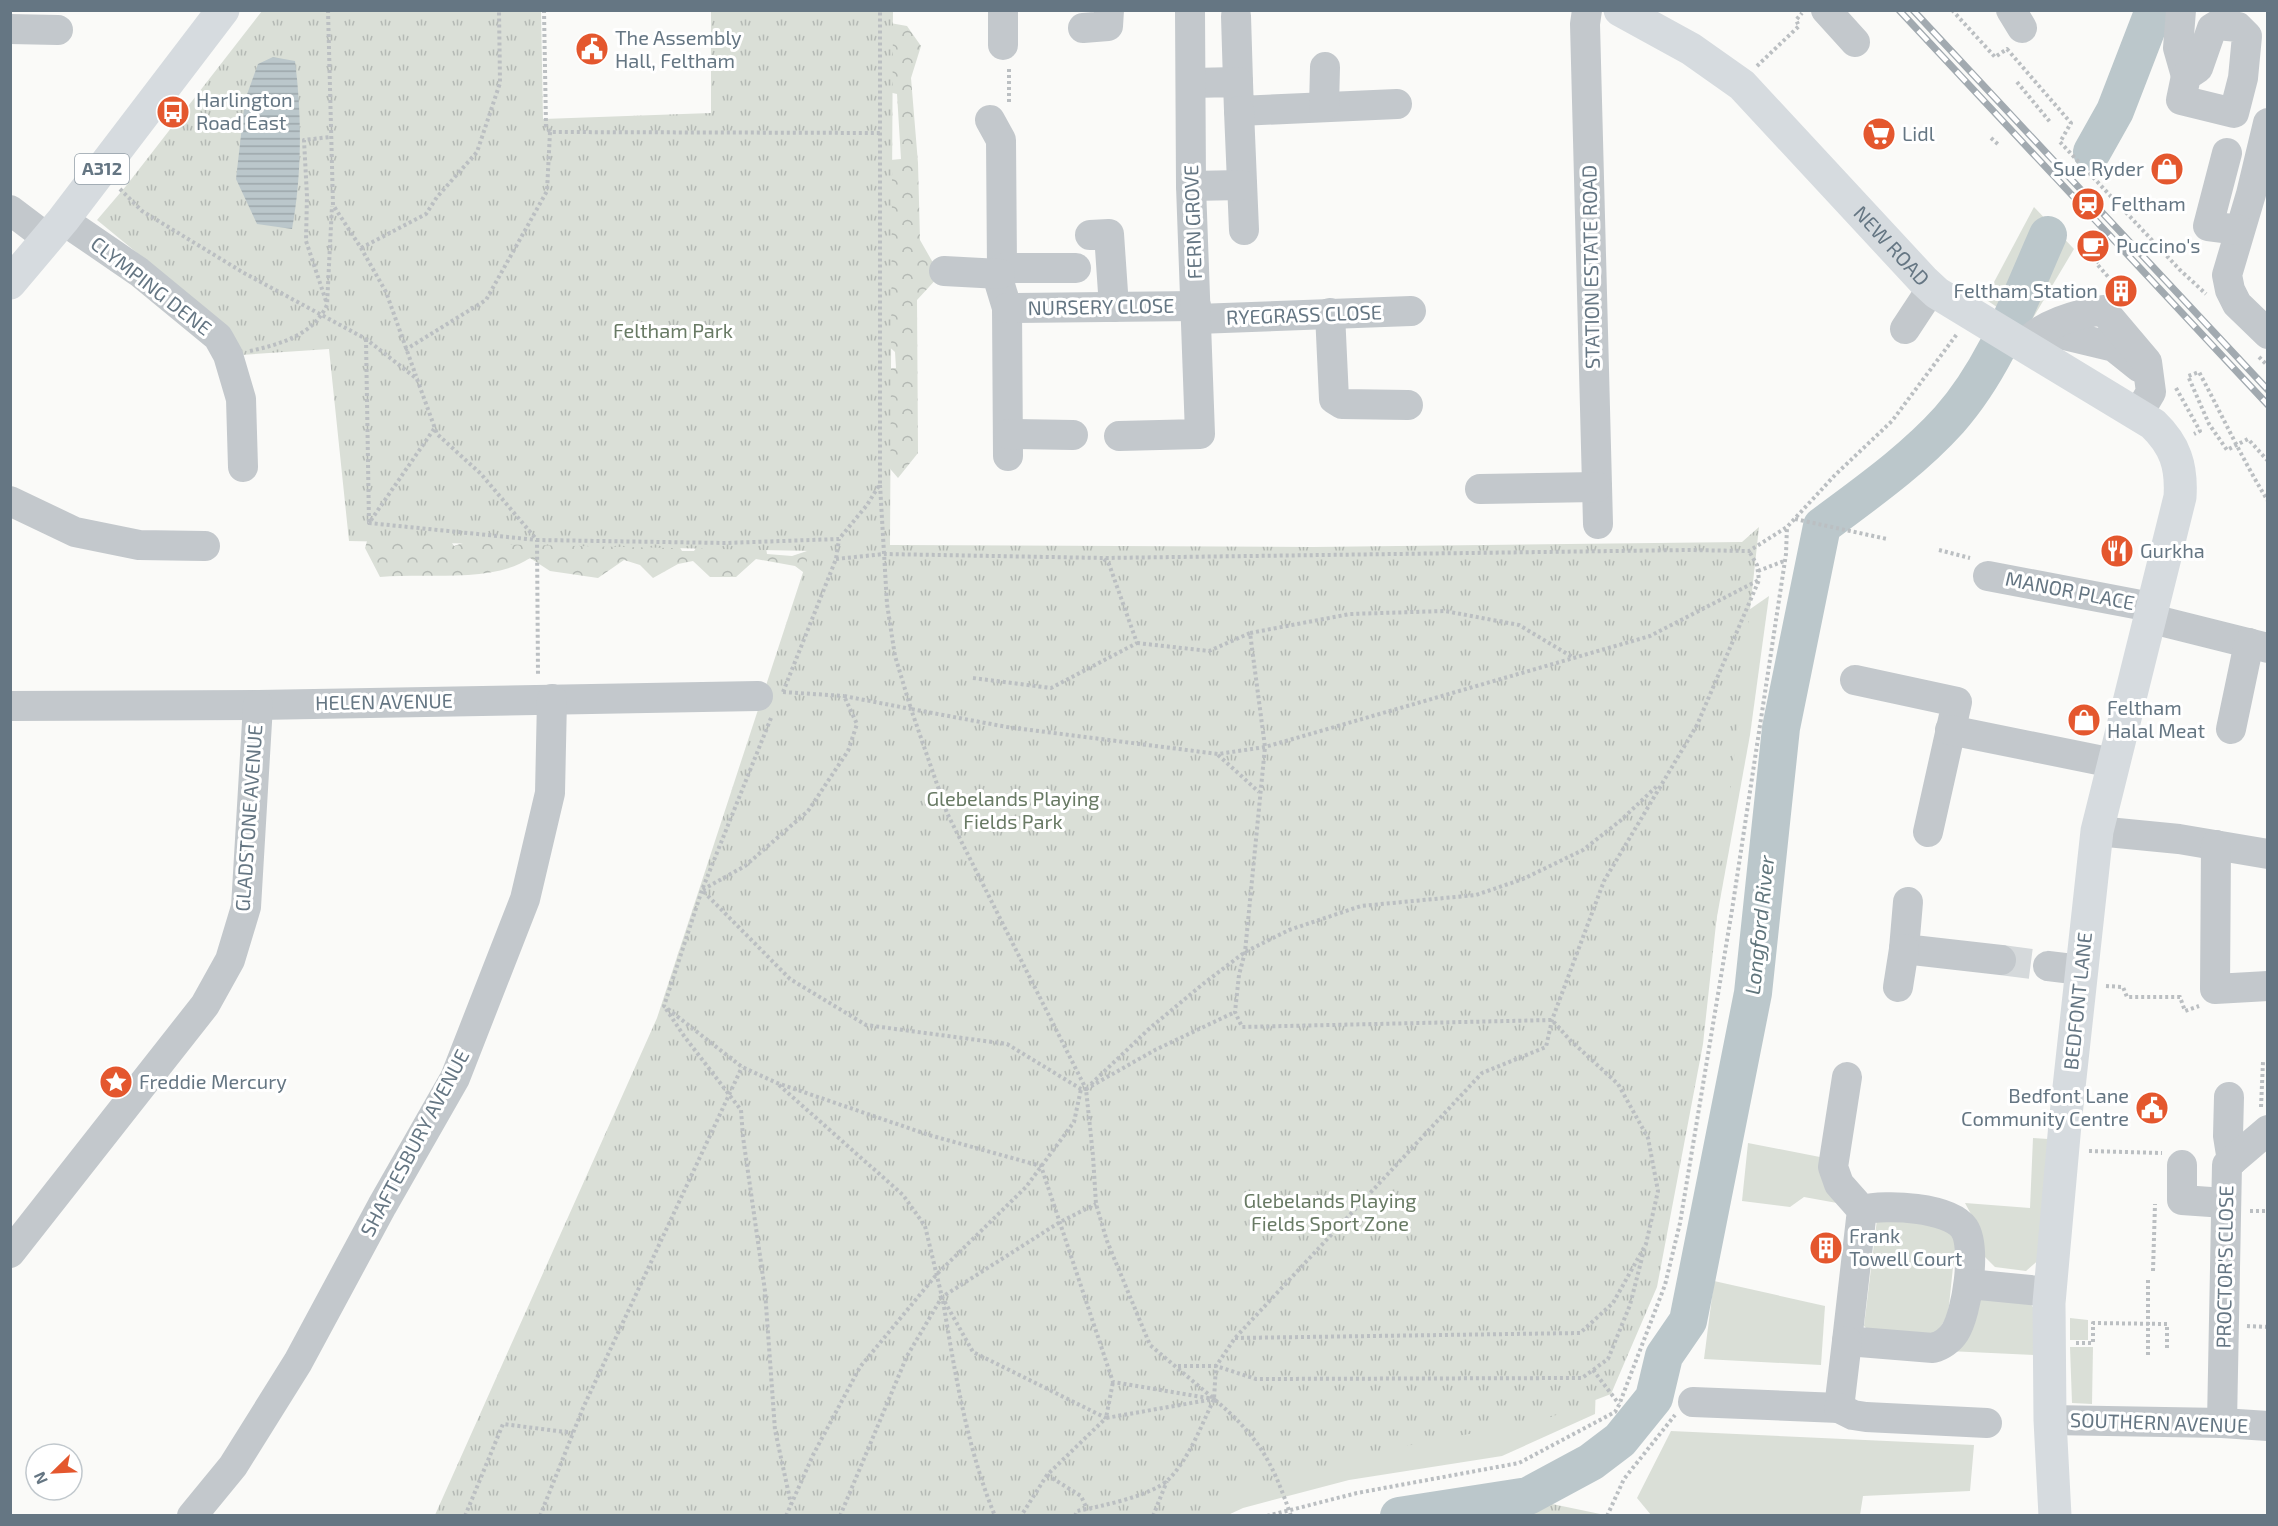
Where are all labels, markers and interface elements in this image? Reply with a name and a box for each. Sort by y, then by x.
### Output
place label: The Assembly Hall, Feltham [615,25,742,72]
public building icon: The Assembly Hall, Feltham [574,31,610,67]
place label: Harlington Road East [196,87,293,134]
bus stop icon: Harlington Road East [155,94,191,130]
supermarket icon: Lidl [1861,116,1897,152]
place label: Lidl [1902,121,1935,145]
shop icon: Sue Ryder [2149,151,2185,187]
road number: A312 [75,154,129,184]
place label: Sue Ryder [2053,156,2144,180]
street label: FERN GROVE [1178,164,1206,280]
street label: STATION ESTATE ROAD [1576,165,1604,369]
station icon: Feltham [2070,186,2106,222]
place label: Feltham [2111,191,2186,215]
street label: NEW ROAD [1849,200,1935,290]
cafe icon: Puccino's [2075,228,2111,264]
street label: CLYMPING DENE [86,231,217,340]
place label: Puccino's [2116,233,2201,257]
building icon: Feltham Station [2103,273,2139,309]
place label: Feltham Station [1954,278,2098,302]
street label: NURSERY CLOSE [1027,293,1175,319]
street label: RYEGRASS CLOSE [1226,299,1382,329]
park label: Feltham Park [613,318,733,342]
restaurant icon: Gurkha [2099,533,2135,569]
place label: Gurkha [2140,538,2205,562]
street label: MANOR PLACE [2003,566,2137,614]
street label: HELEN AVENUE [315,688,453,714]
place label: Feltham Halal Meat [2107,695,2205,742]
shop icon: Feltham Halal Meat [2066,702,2102,738]
street label: GLADSTONE AVENUE [229,724,267,912]
park label: Glebelands Playing Fields Park [926,786,1100,833]
water label: Longford River [1739,853,1778,996]
street label: BEDFONT LANE [2058,931,2096,1071]
street label: SHAFTESBURY AVENUE [355,1045,474,1240]
place icon: Freddie Mercury [98,1064,134,1100]
place label: Freddie Mercury [139,1069,287,1093]
place label: Bedfont Lane Community Centre [1961,1083,2129,1130]
public building icon: Bedfont Lane Community Centre [2134,1090,2170,1126]
street label: PROCTOR'S CLOSE [2211,1185,2237,1349]
park label: Glebelands Playing Fields Sport Zone [1243,1188,1417,1235]
place label: Frank Towell Court [1849,1223,1963,1270]
building icon: Frank Towell Court [1808,1230,1844,1266]
street label: SOUTHERN AVENUE [2070,1407,2249,1437]
north arrow [24,1442,84,1502]
text: N [29,1469,51,1487]

